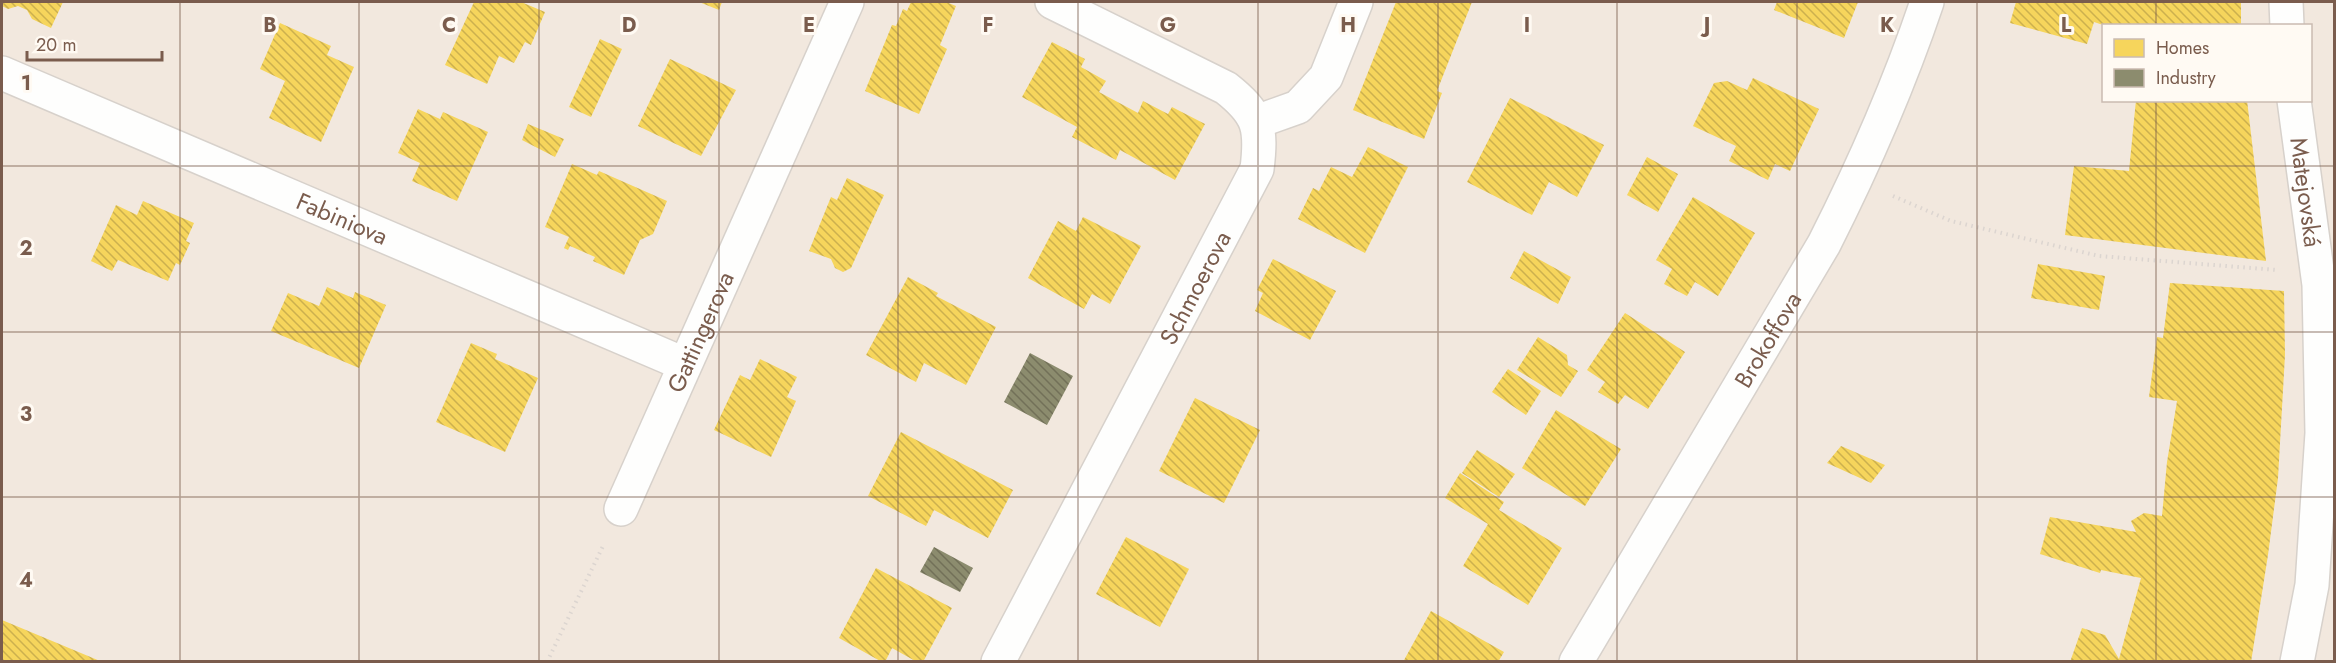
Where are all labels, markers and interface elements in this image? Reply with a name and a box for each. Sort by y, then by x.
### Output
text: B [263,11,277,40]
text: C [442,11,456,40]
text: D [622,11,636,40]
text: E [803,11,815,40]
text: F [982,11,994,40]
text: G [1160,11,1176,40]
text: H [1340,11,1356,40]
text: I [1524,11,1530,40]
text: J [1700,11,1710,40]
text: K [1880,11,1894,40]
text: L [2061,11,2072,40]
scale bar [27,24,162,62]
legend [2102,24,2312,102]
text: 20 m [36,32,76,58]
text: Homes [2156,35,2209,61]
text: Industry [2156,65,2216,91]
text: 1 [21,69,31,98]
street label: Matejovská [2282,135,2331,249]
street label: Fabiniova [291,183,394,253]
street label: Schmoerova [1150,224,1239,351]
text: 2 [19,234,33,263]
street label: Gattingerova [658,266,742,398]
street label: Brokoffova [1725,285,1810,394]
text: 3 [20,400,32,429]
text: 4 [19,566,33,595]

